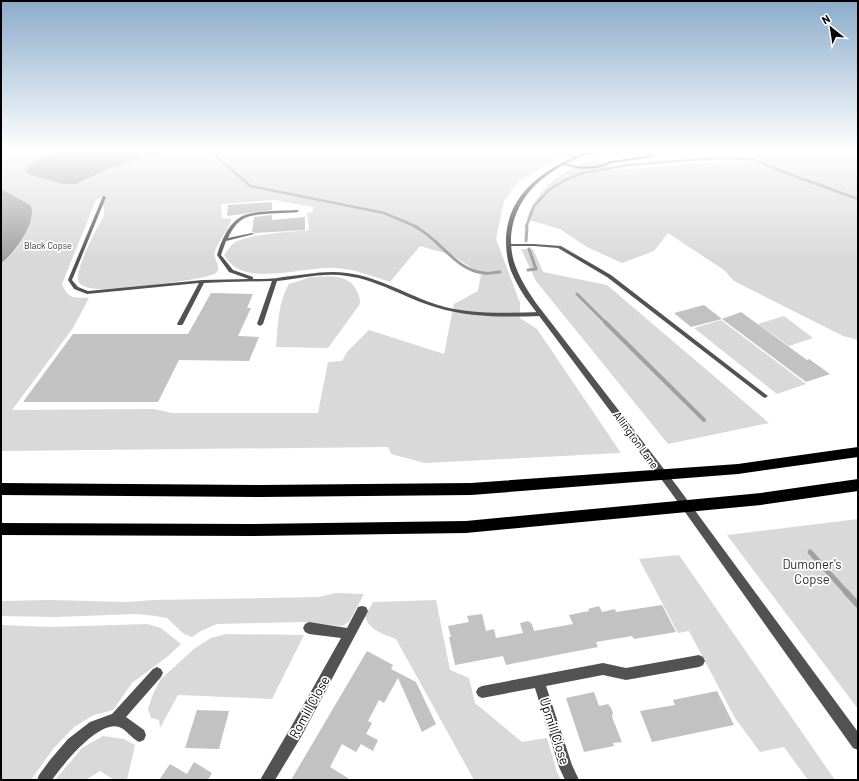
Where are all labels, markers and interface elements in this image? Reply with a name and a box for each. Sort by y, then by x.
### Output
north arrow [811,8,851,48]
text: N [819,11,832,26]
park label: Black Copse [24,240,72,251]
street label: Allington Lane [611,408,662,471]
park label: Dumoner's Copse [782,556,842,587]
street label: Romill Close [285,673,333,741]
street label: Upmill Close [537,696,573,767]

